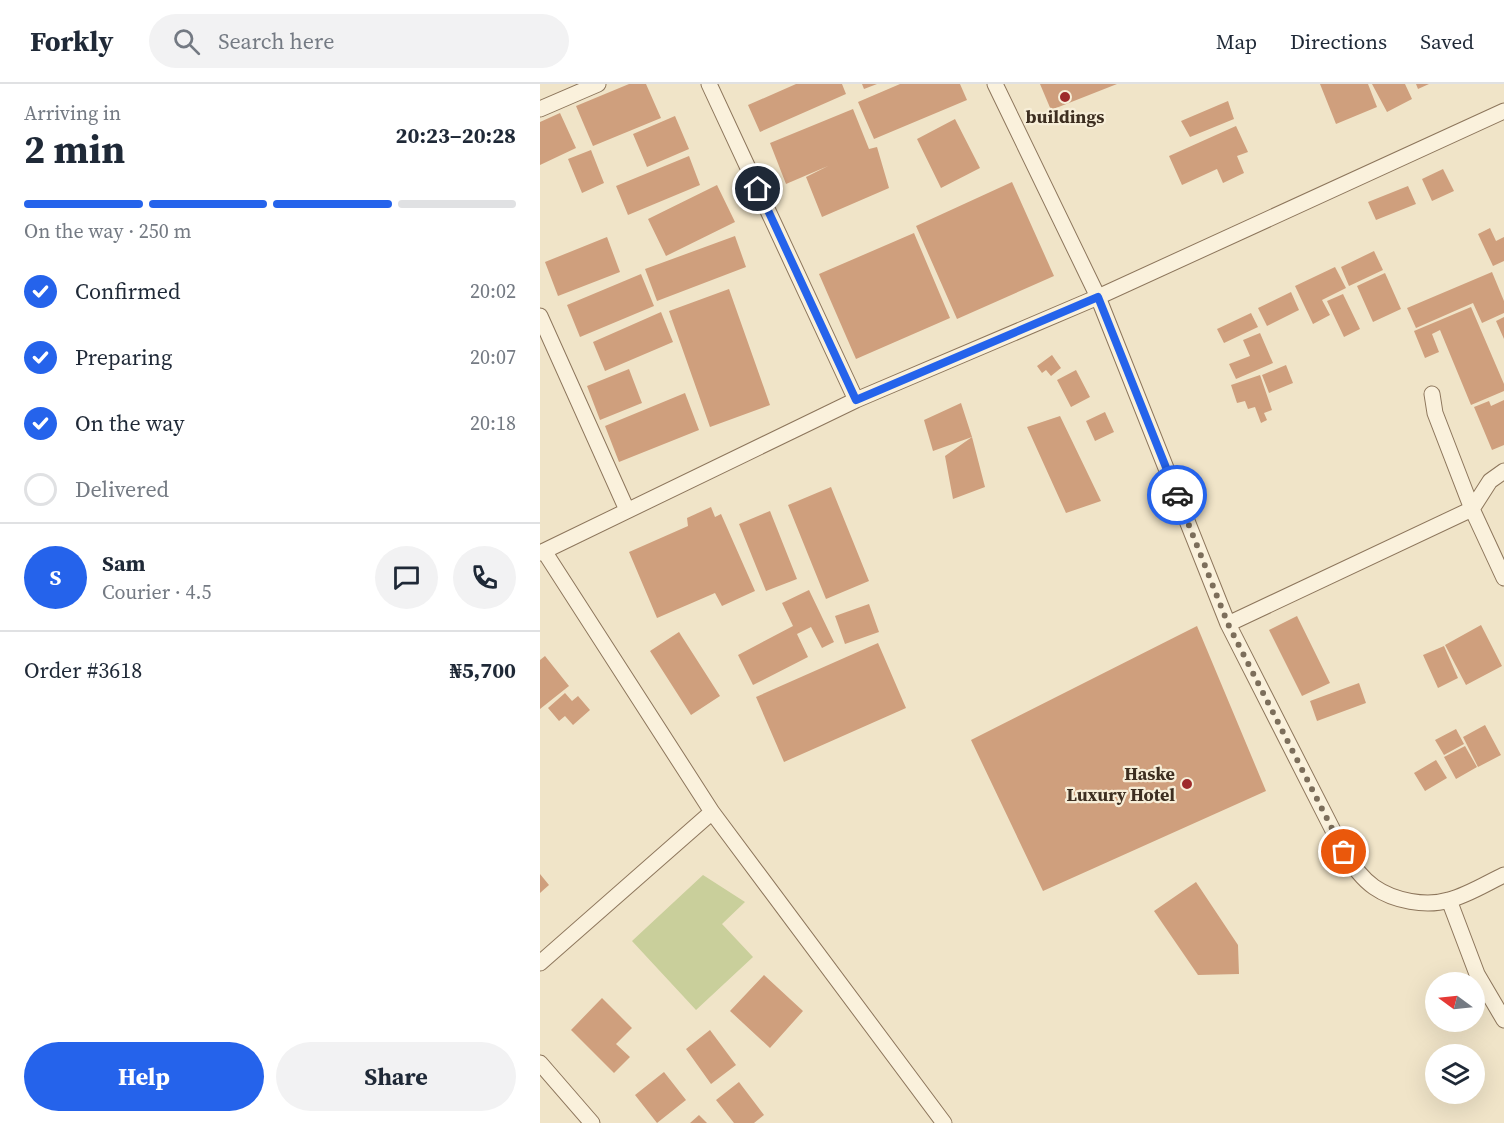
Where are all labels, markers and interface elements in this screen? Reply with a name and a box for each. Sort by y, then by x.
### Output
search box [149,14,569,68]
text: Forkly [30,22,113,60]
icon: search [170,25,203,58]
text: Search here [218,26,334,56]
text: Map [1216,27,1257,56]
text: Directions [1290,27,1387,56]
text: Saved [1420,27,1474,56]
marker: buildings [1058,90,1072,104]
text: Arriving in [24,99,121,127]
place label: buildings [1026,104,1104,129]
text: 20:23–20:28 [396,120,516,150]
text: 2 min [24,123,125,176]
pin [732,163,783,214]
icon: home [741,172,774,205]
text: On the way · 250 m [24,217,191,245]
icon: check [24,275,57,308]
text: Confirmed [75,276,180,306]
text: 20:02 [470,277,516,305]
icon: check [24,341,57,374]
text: Preparing [75,342,172,372]
text: 20:07 [470,343,516,371]
icon: check [24,407,57,440]
text: On the way [75,408,184,438]
text: 20:18 [470,409,516,437]
courier [1147,465,1207,525]
text: Delivered [75,474,169,504]
icon: car [1161,479,1194,512]
button: chat [375,546,438,609]
button: phone [453,546,516,609]
text: Sam [102,548,146,578]
text: S [50,562,61,592]
text: Courier · 4.5 [102,578,211,606]
text: Order #3618 [24,655,142,685]
text: ₦5,700 [450,655,516,685]
place label: Haske Luxury Hotel [1066,761,1175,807]
marker: Haske Luxury Hotel [1180,777,1194,791]
pin [1318,826,1369,877]
icon: bag [1327,835,1360,868]
north arrow [1425,972,1485,1032]
map controls [1425,972,1485,1104]
button: Help [24,1042,264,1111]
button: Share [276,1042,516,1111]
button: layers [1425,1044,1485,1104]

